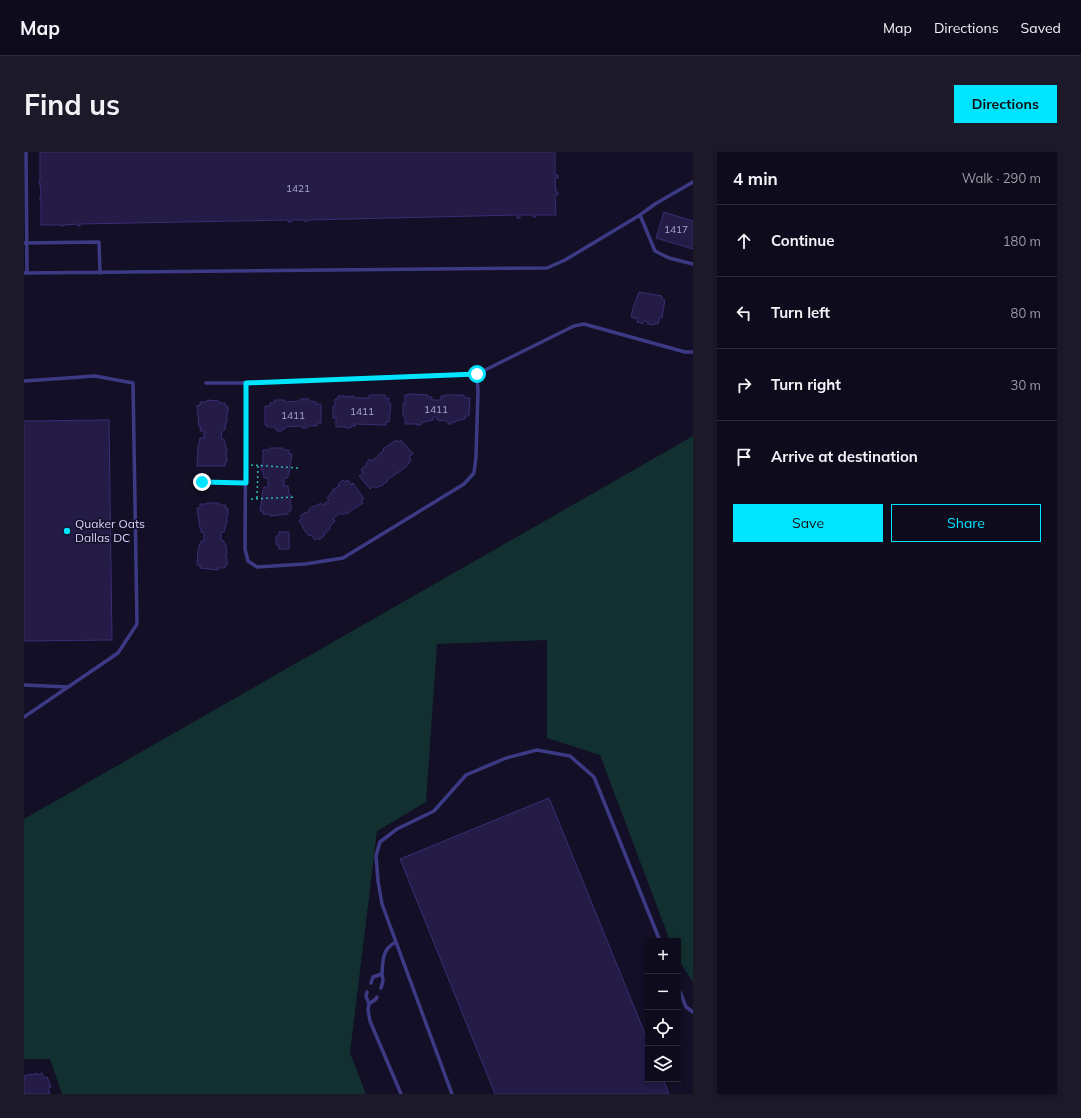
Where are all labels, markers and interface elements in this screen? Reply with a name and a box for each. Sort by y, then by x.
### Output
text: Map [20,16,60,40]
text: Map [883,19,912,37]
text: Directions [934,19,999,37]
text: Saved [1021,19,1061,37]
button: Directions [954,85,1057,123]
text: Find us [24,87,120,122]
text: 4 min [733,168,778,189]
text: Walk · 290 m [962,170,1041,186]
house number: 1421 [286,182,310,195]
house number: 1417 [664,223,688,236]
icon: ahead [733,230,755,252]
text: Continue [771,231,834,250]
text: 180 m [1003,233,1041,249]
icon: left [733,302,755,324]
text: Turn left [771,303,830,322]
text: 80 m [1011,305,1041,321]
route start [468,365,486,383]
icon: right [733,374,755,396]
text: Turn right [771,375,841,394]
text: 30 m [1011,377,1041,393]
house number: 1411 [424,403,448,416]
house number: 1411 [350,405,374,418]
house number: 1411 [281,409,305,422]
icon: arrive [733,446,755,468]
text: Arrive at destination [771,447,918,466]
route end [193,473,211,491]
button: Save [733,504,883,542]
button: Share [891,504,1041,542]
place label: Quaker Oats Dallas DC [75,516,145,545]
marker: Quaker Oats Dallas DC [62,526,72,536]
map controls [645,938,681,1082]
button: + [645,938,681,974]
button: − [645,974,681,1010]
button: locate [645,1010,681,1046]
button: layers [645,1046,681,1082]

